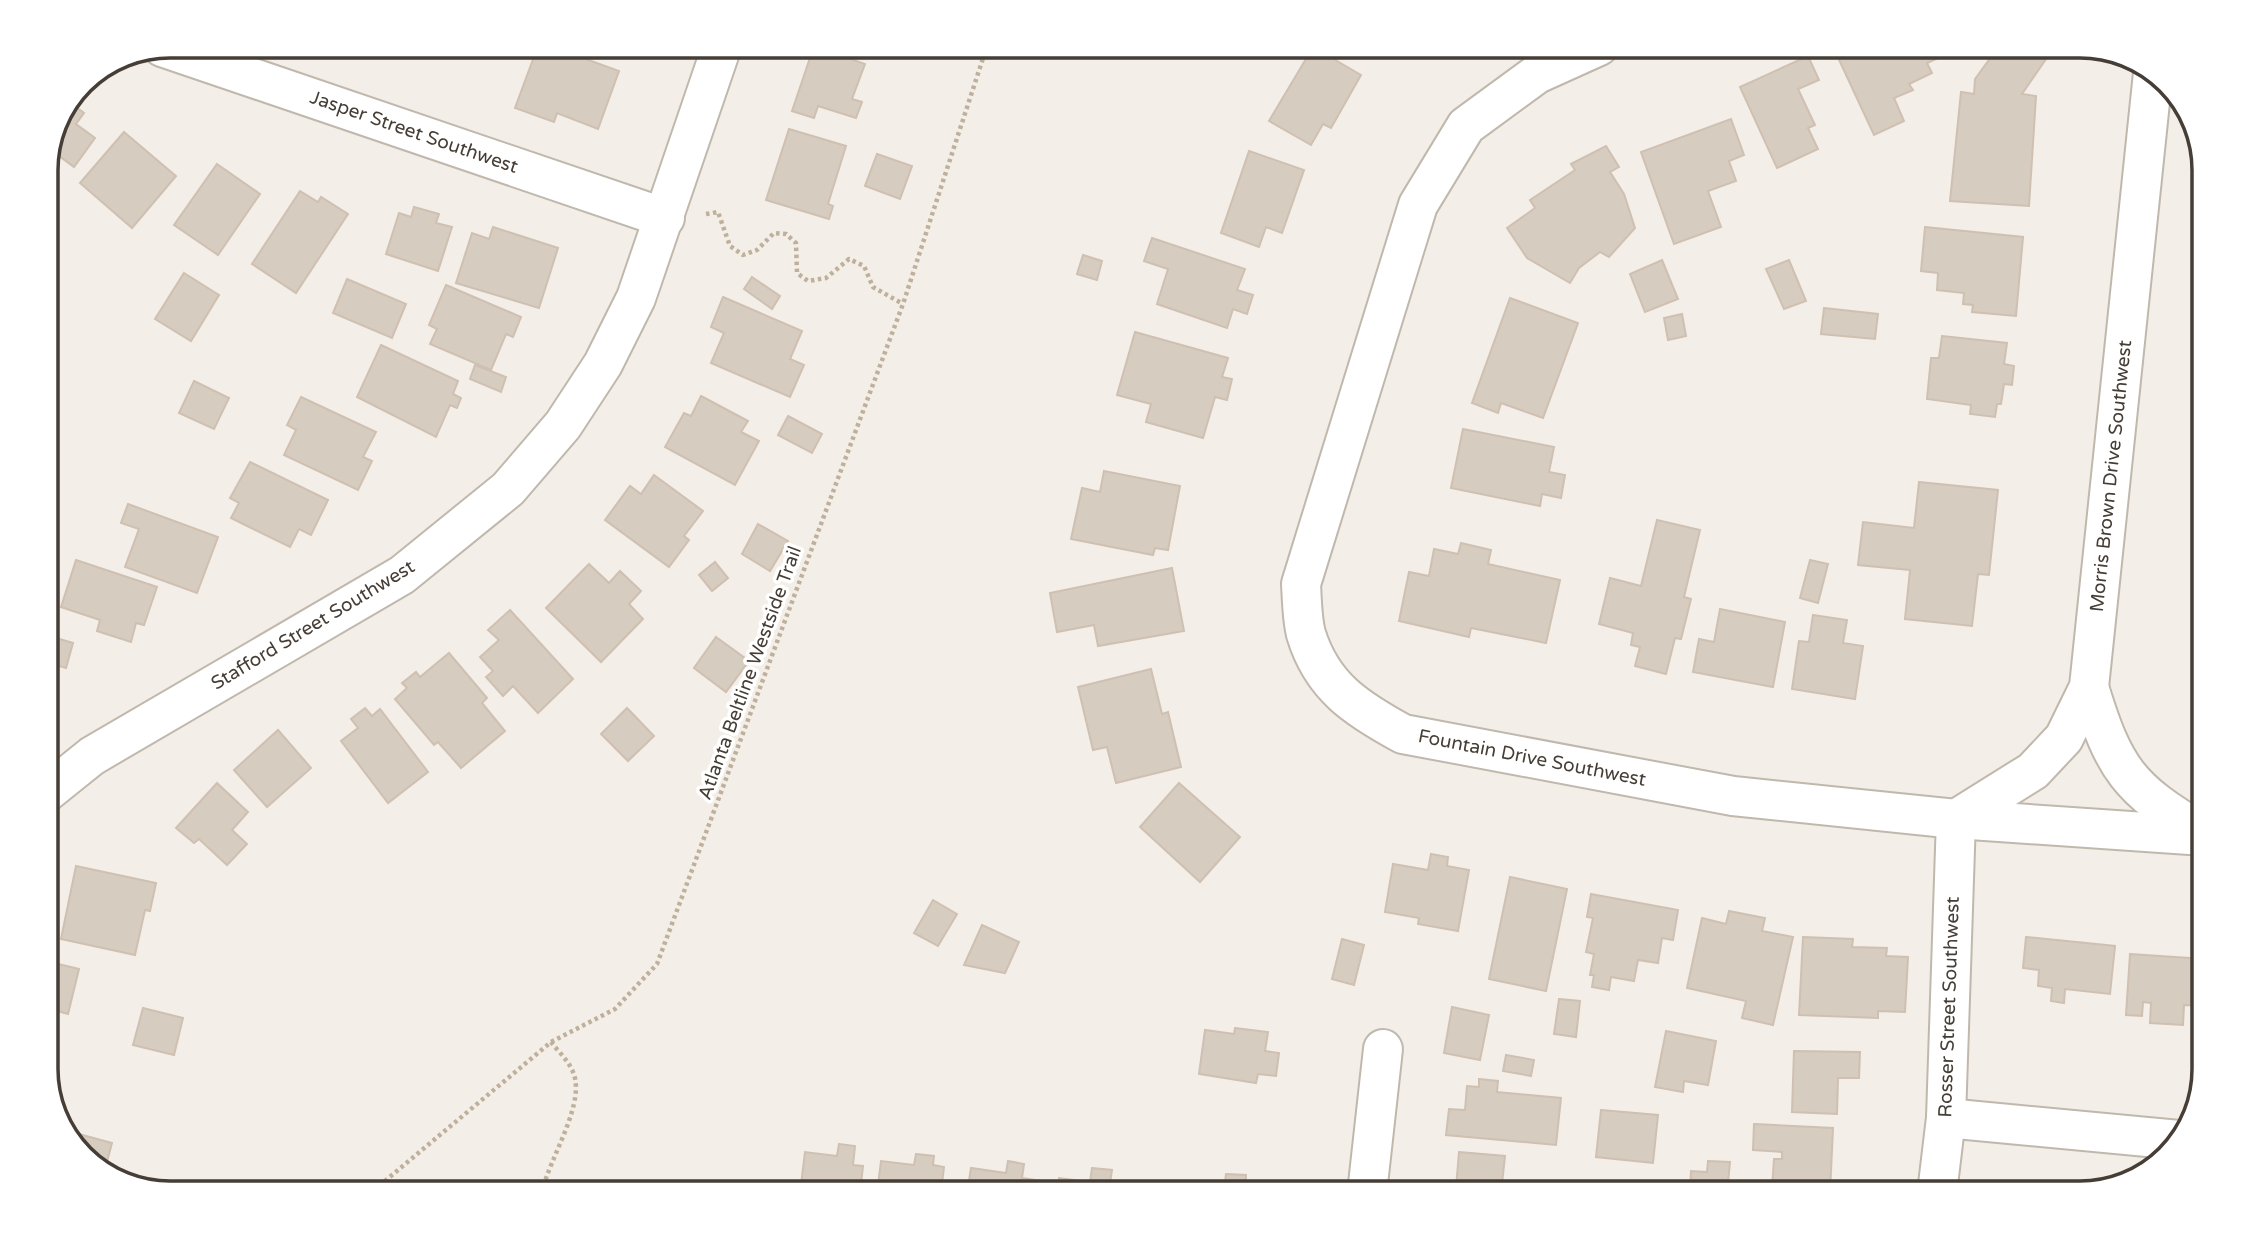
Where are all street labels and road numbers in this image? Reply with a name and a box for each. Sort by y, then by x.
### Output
street label: Jasper Street Southwest [307,86,521,178]
street label: Morris Brown Drive Southwest [2086,339,2136,613]
street label: Atlanta Beltline Westside Trail [694,543,806,803]
street label: Stafford Street Southwest [207,555,419,695]
street label: Fountain Drive Southwest [1416,725,1648,791]
street label: Rosser Street Southwest [1934,896,1964,1118]

